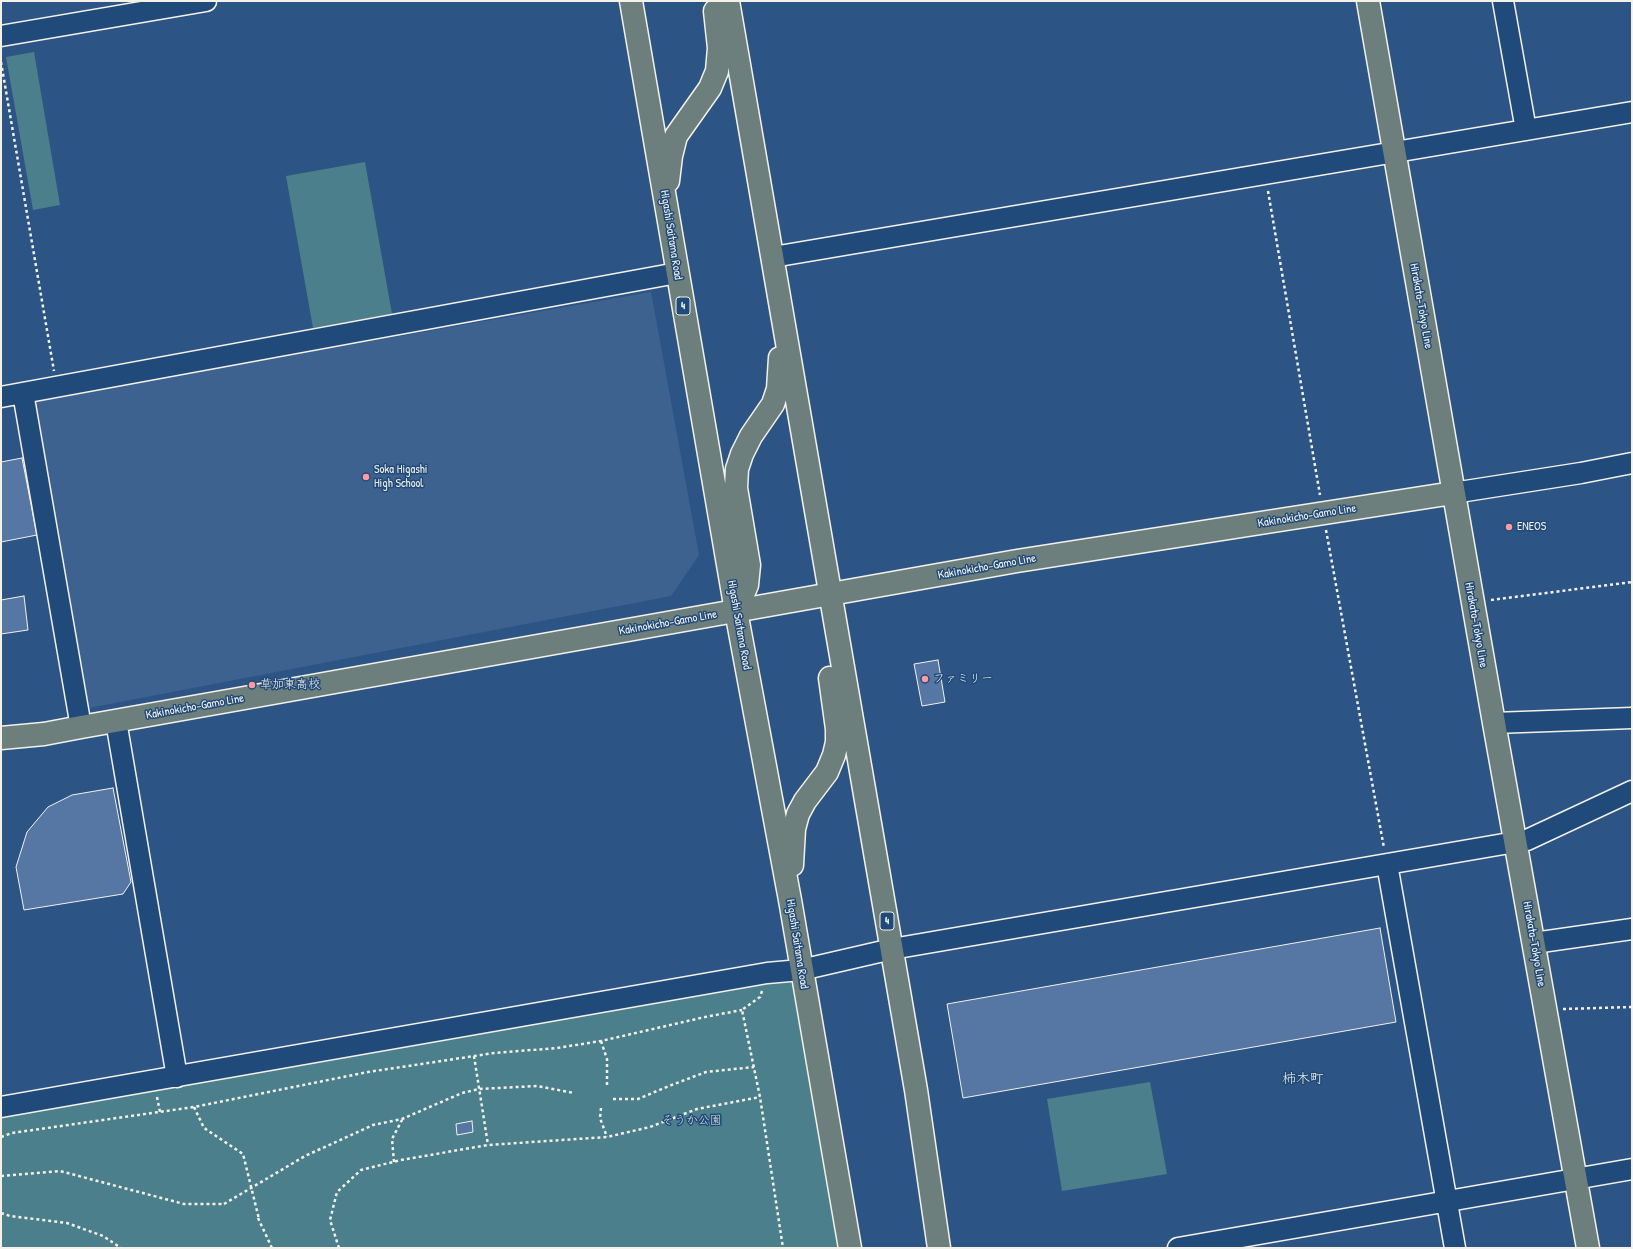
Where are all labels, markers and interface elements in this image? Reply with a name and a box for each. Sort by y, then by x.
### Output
street label: Higashi Saitama Road [657,189,685,281]
street label: Hirakata-Tokyo Line [1406,262,1436,350]
road number: 4 [676,297,690,315]
place label: Soka Higashi High School [374,463,427,491]
marker: Soka Higashi High School [361,472,371,482]
street label: Kakinokicho-Gamo Line [1257,501,1357,531]
place label: ENEOS [1517,520,1546,534]
marker: ENEOS [1504,522,1514,532]
street label: Kakinokicho-Gamo Line [937,551,1037,583]
street label: Higashi Saitama Road [724,579,754,671]
street label: Hirakata-Tokyo Line [1461,581,1491,669]
street label: Kakinokicho-Gamo Line [618,607,718,639]
place label: ファミリー [933,672,993,686]
marker: ファミリー [920,674,930,684]
place label: 草加東高校 [260,678,320,692]
marker: 草加東高校 [247,680,257,690]
street label: Kakinokicho-Gamo Line [145,691,245,723]
street label: Higashi Saitama Road [783,898,811,990]
street label: Hirakata-Tokyo Line [1519,900,1549,988]
road number: 4 [880,912,894,930]
district label: 柿木町 [1282,1071,1324,1087]
park label: そうか公園 [662,1114,722,1128]

